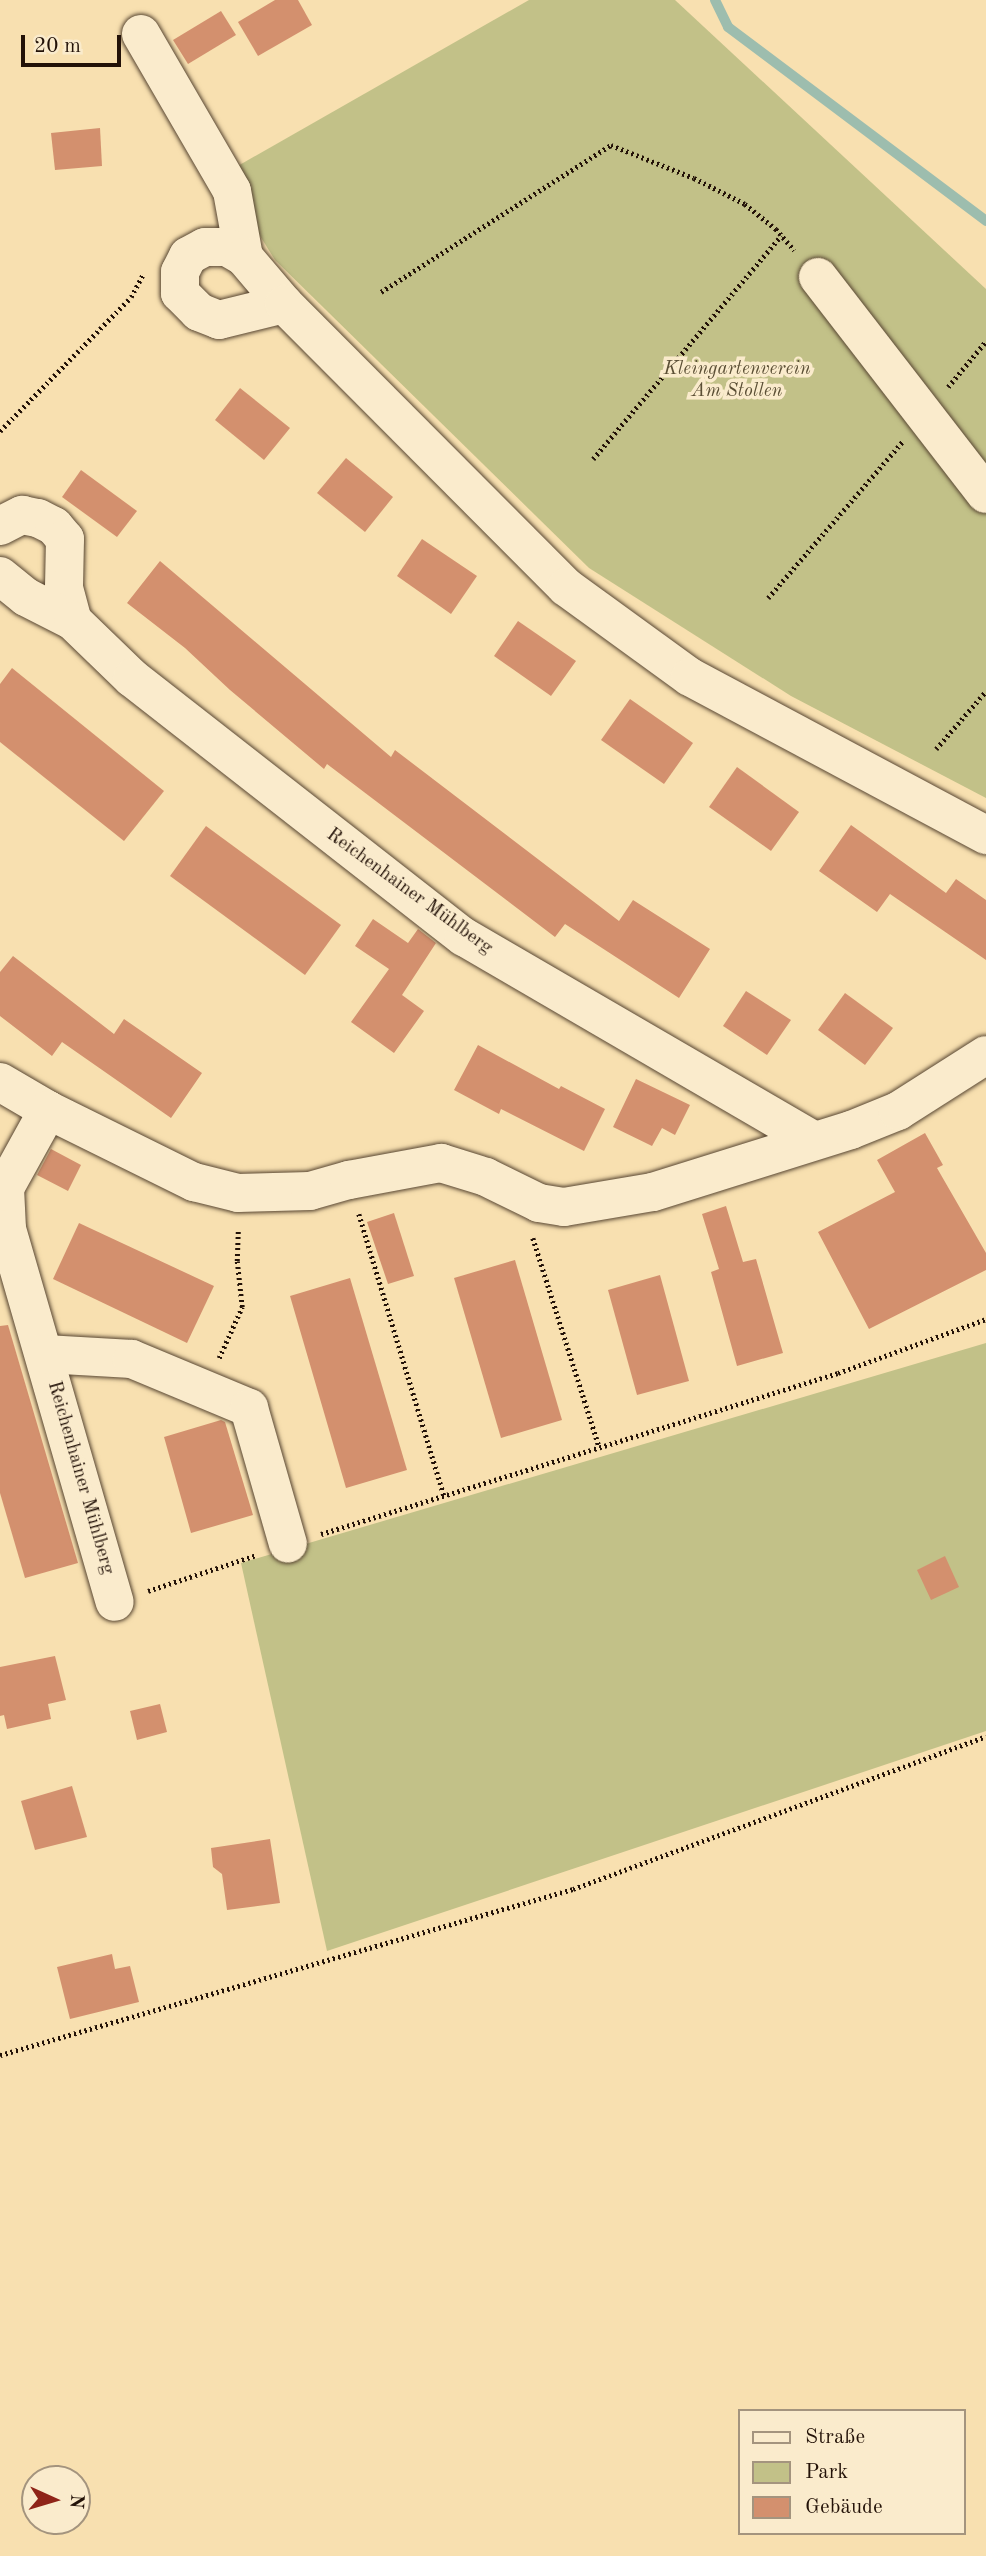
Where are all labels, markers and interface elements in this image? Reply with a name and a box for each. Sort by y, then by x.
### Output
scale bar [24,21,124,65]
text: 20 m [34,36,81,57]
park label: Kleingartenverein Am Stollen [663,359,811,403]
street label: Reichenhainer Mühlberg [321,824,497,960]
street label: Reichenhainer Mühlberg [41,1379,119,1577]
legend [738,2409,965,2535]
text: Straße [805,2427,865,2448]
text: Park [805,2462,848,2483]
north arrow [21,2465,91,2535]
text: N [65,2493,85,2509]
text: Gebäude [805,2497,883,2518]

